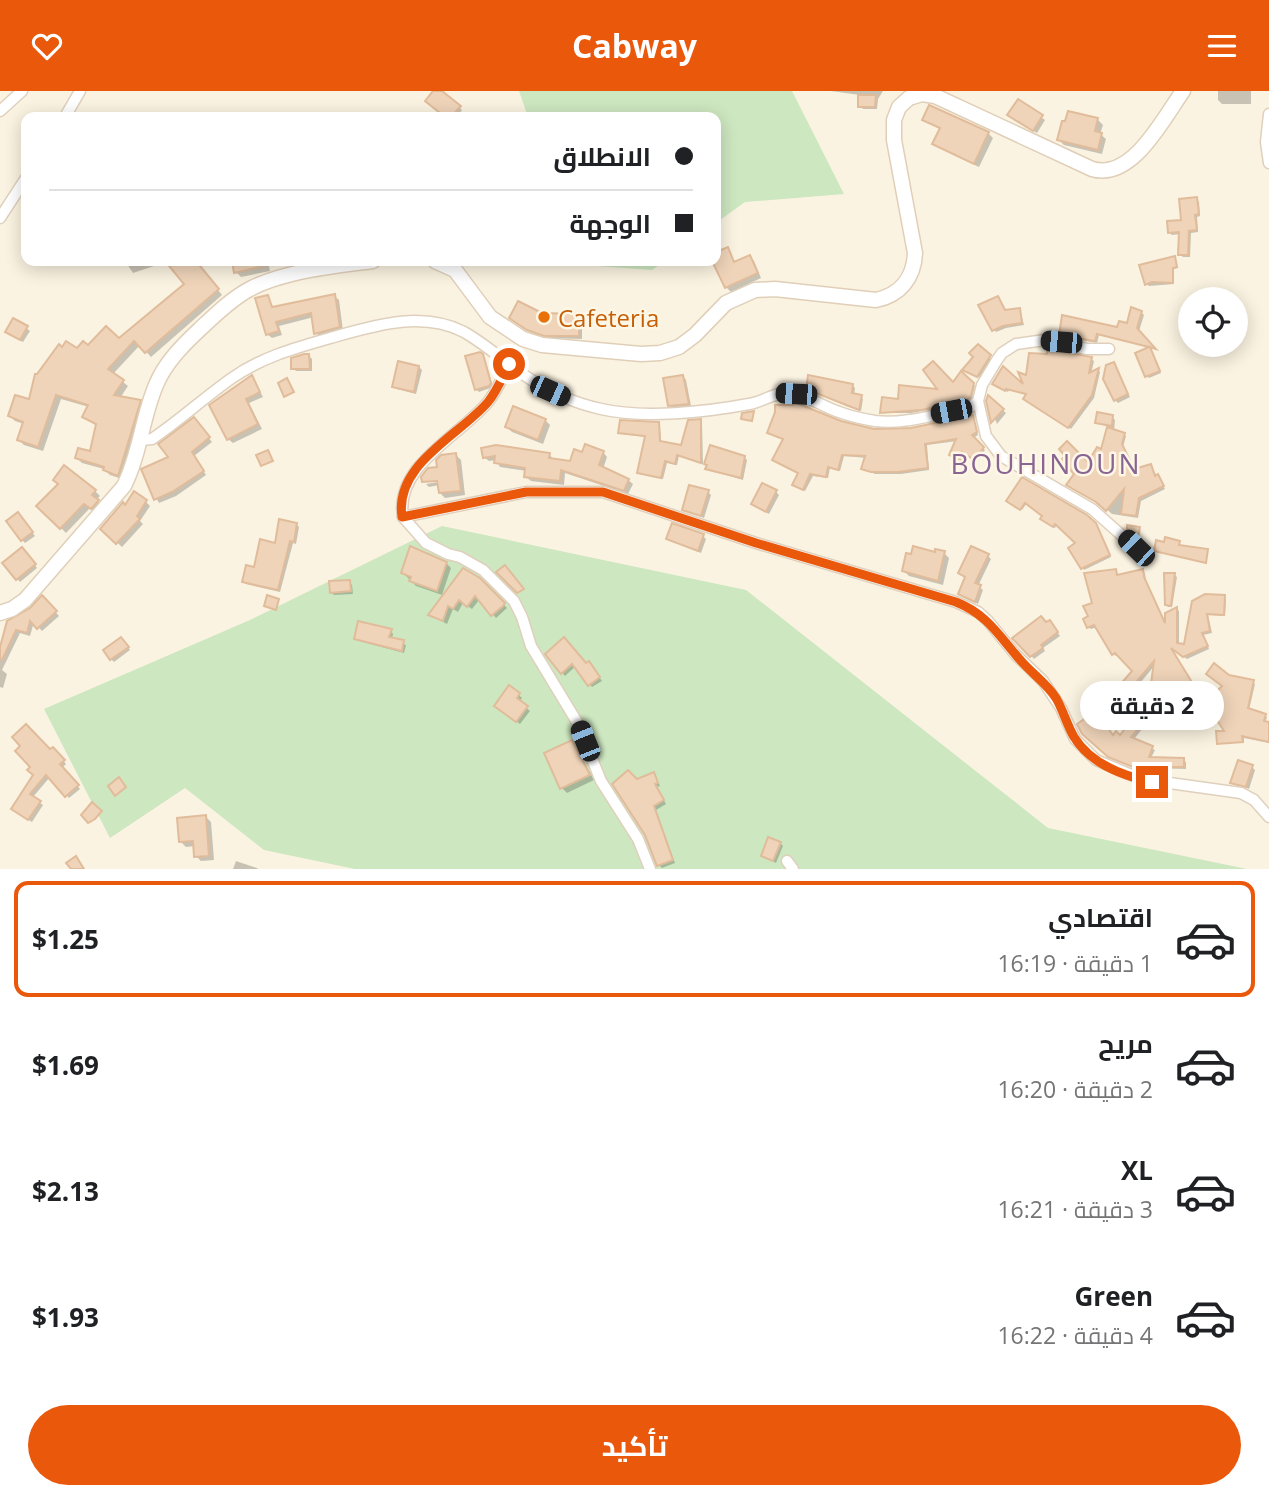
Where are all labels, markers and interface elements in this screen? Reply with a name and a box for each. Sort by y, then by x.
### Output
text: Cabway [572,24,697,67]
icon: heart [28,27,66,65]
icon: menu [1203,27,1241,65]
text: الانطلاق [553,138,651,174]
text: الوجهة [570,205,651,241]
map controls [1178,287,1248,357]
button: locate [1178,287,1248,357]
place label: Cafeteria [558,301,659,334]
marker: Cafeteria [536,309,552,325]
car [1040,330,1083,354]
route start [493,348,525,380]
car [527,373,574,409]
car [775,382,818,406]
car [929,397,974,425]
district label: BOUHINOUN [950,444,1142,482]
car [1114,526,1159,570]
callout: 2 دقيقة [1080,681,1224,729]
text: 2 دقيقة [1110,689,1194,721]
car [568,718,603,764]
route end [1136,766,1168,798]
text: اقتصادي [1048,899,1153,935]
icon: car [1174,908,1237,971]
text: $1.25 [32,921,99,957]
text: 1 دقيقة · 16:19 [997,947,1153,979]
text: مريح [1098,1025,1153,1061]
icon: car [1174,1034,1237,1097]
text: $1.69 [32,1047,99,1083]
text: 2 دقيقة · 16:20 [997,1073,1153,1105]
text: XL [1121,1152,1153,1188]
icon: car [1174,1160,1237,1223]
text: $2.13 [32,1173,99,1209]
text: 3 دقيقة · 16:21 [997,1193,1153,1225]
text: Green [1075,1278,1153,1314]
icon: car [1174,1286,1237,1349]
text: $1.93 [32,1299,99,1335]
text: 4 دقيقة · 16:22 [997,1319,1153,1351]
button: تأكيد [28,1405,1241,1485]

